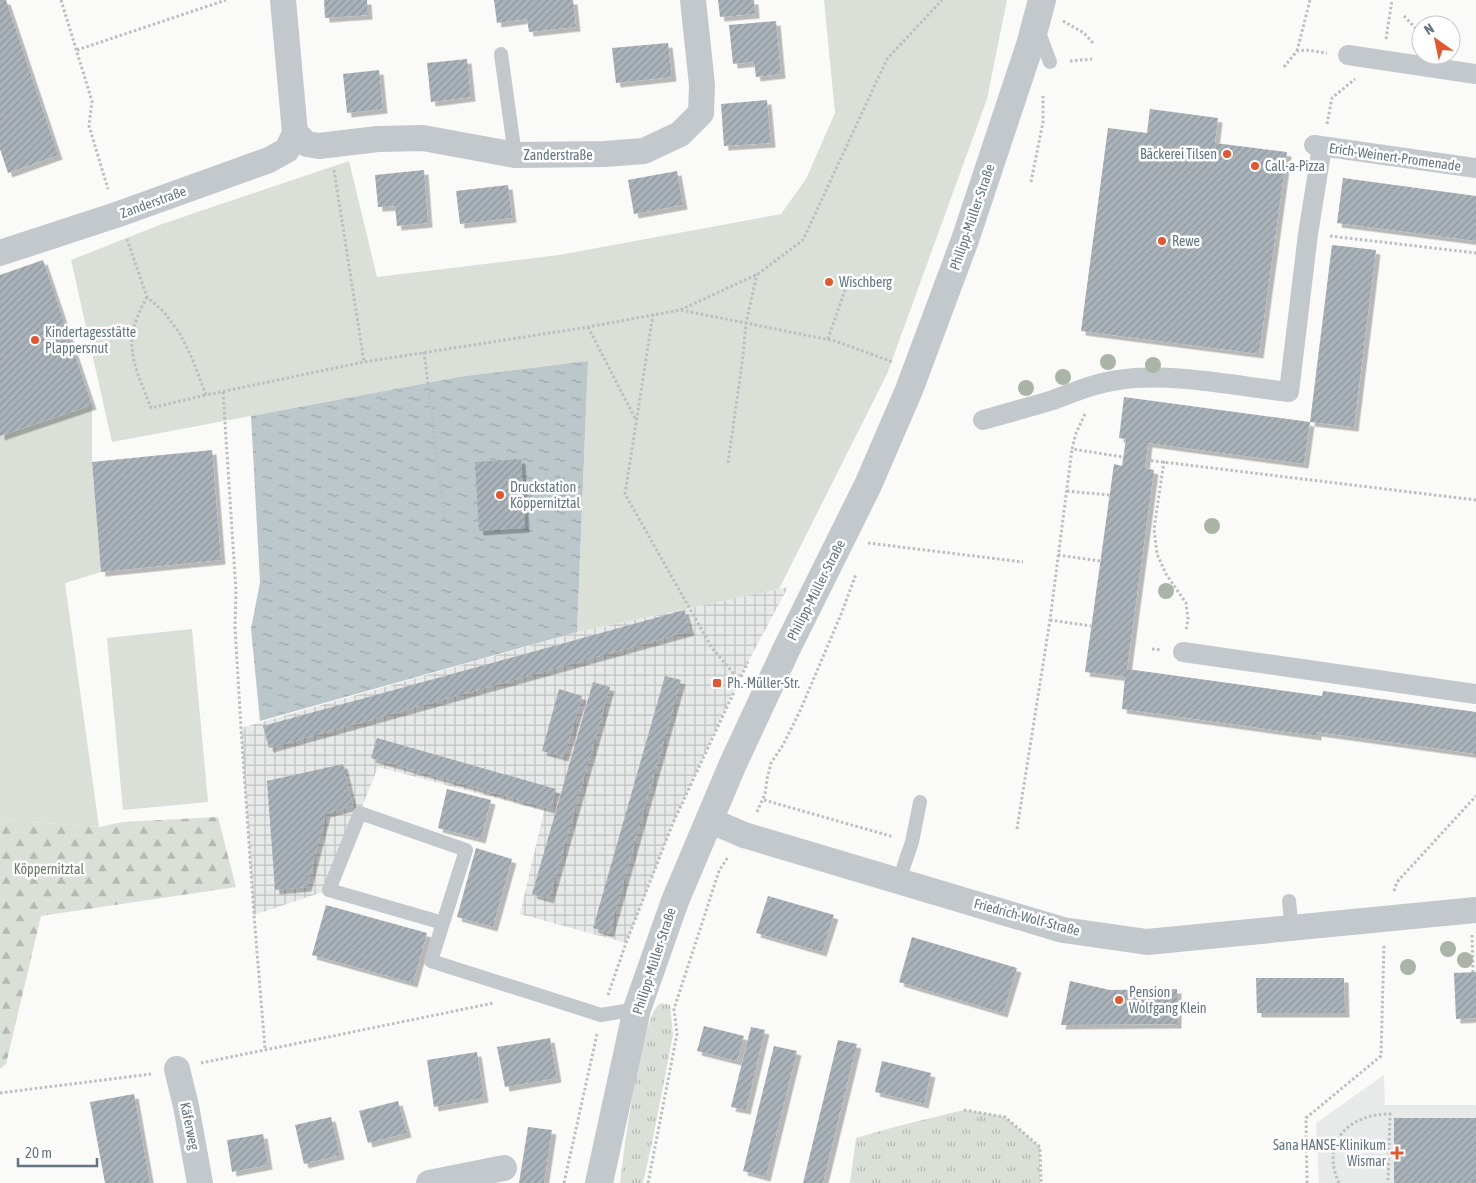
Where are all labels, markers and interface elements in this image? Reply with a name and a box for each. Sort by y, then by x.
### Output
north arrow [1411,15,1461,65]
text: N [1421,20,1437,38]
street label: Erich-Weinert-Promenade [1328,140,1462,174]
place label: Bäckerei Tilsen [1140,146,1217,162]
street label: Zanderstraße [524,147,593,163]
marker: Bäckerei Tilsen [1221,148,1233,160]
place label: Call-a-Pizza [1265,158,1325,174]
marker: Call-a-Pizza [1249,160,1261,172]
street label: Philipp-Müller-Straße [946,162,998,272]
street label: Zanderstraße [118,183,188,221]
place label: Rewe [1172,233,1200,249]
marker: Rewe [1156,235,1168,247]
place label: Wischberg [839,274,892,290]
marker: Wischberg [823,276,835,288]
place label: Kindertagesstätte Plappersnut [45,324,136,356]
marker: Kindertagesstätte Plappersnut [29,334,41,346]
place label: Druckstation Köppernitztal [510,479,581,511]
marker: Druckstation Köppernitztal [494,489,506,501]
street label: Philipp-Müller-Straße [784,537,848,643]
place label: Ph.-Müller-Str. [727,675,800,691]
marker: Ph.-Müller-Str. [711,677,723,689]
park label: Köppernitztal [14,861,84,877]
street label: Friedrich-Wolf-Straße [972,895,1082,939]
street label: Philipp-Müller-Straße [629,906,679,1016]
place label: Pension Wolfgang Klein [1129,984,1207,1016]
marker: Pension Wolfgang Klein [1113,994,1125,1006]
street label: Käferweg [177,1101,203,1151]
scale bar [18,1136,96,1168]
place label: Sana HANSE-Klinikum Wismar [1273,1137,1387,1169]
text: 20 m [25,1144,52,1161]
marker: Sana HANSE-Klinikum Wismar [1390,1146,1404,1160]

